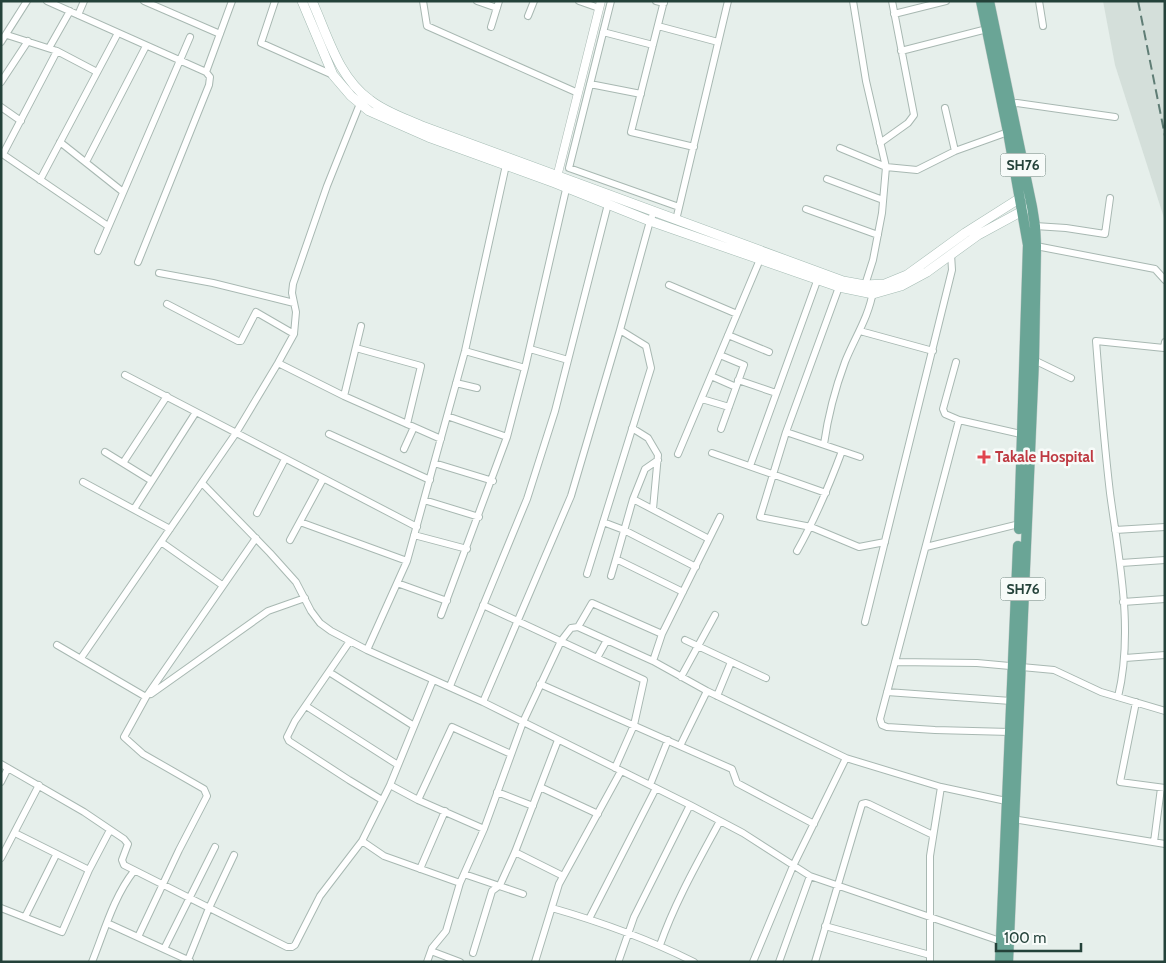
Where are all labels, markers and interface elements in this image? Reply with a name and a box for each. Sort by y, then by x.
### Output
road number: SH76 [1000,154,1046,176]
place label: Takale Hospital [995,448,1094,466]
marker: Takale Hospital [977,450,991,464]
road number: SH76 [1000,578,1046,600]
scale bar [996,920,1081,952]
text: 100 m [1004,929,1046,947]

